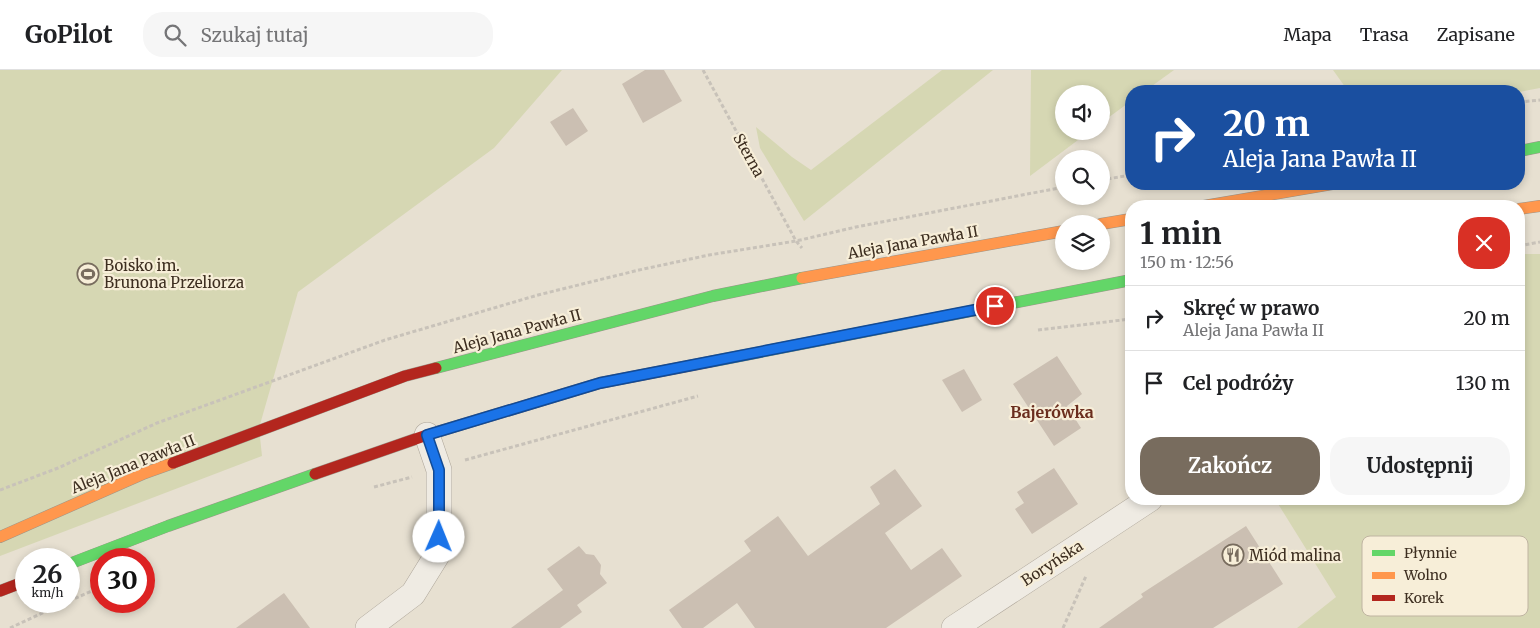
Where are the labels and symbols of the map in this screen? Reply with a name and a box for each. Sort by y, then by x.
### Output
street label: Sterna [729,130,769,180]
street label: Aleja Jana Pawła II [845,221,980,263]
place label: Boisko im. Brunona Przeliorza [104,256,244,292]
sports icon: Boisko im. Brunona Przeliorza [76,262,100,286]
pin [974,285,1016,327]
street label: Aleja Jana Pawła II [450,305,583,358]
district label: Bajerówka [1010,402,1094,422]
street label: Aleja Jana Pawła II [67,430,198,498]
position arrow [412,510,464,562]
street label: Boryńska [1018,536,1086,590]
legend [1362,536,1528,616]
restaurant icon: Miód malina [1221,543,1245,567]
text: Płynnie [1404,544,1457,562]
place label: Miód malina [1249,546,1341,565]
speed limit sign: 30 [90,548,155,613]
text: Wolno [1403,566,1447,584]
text: Korek [1404,589,1444,607]

